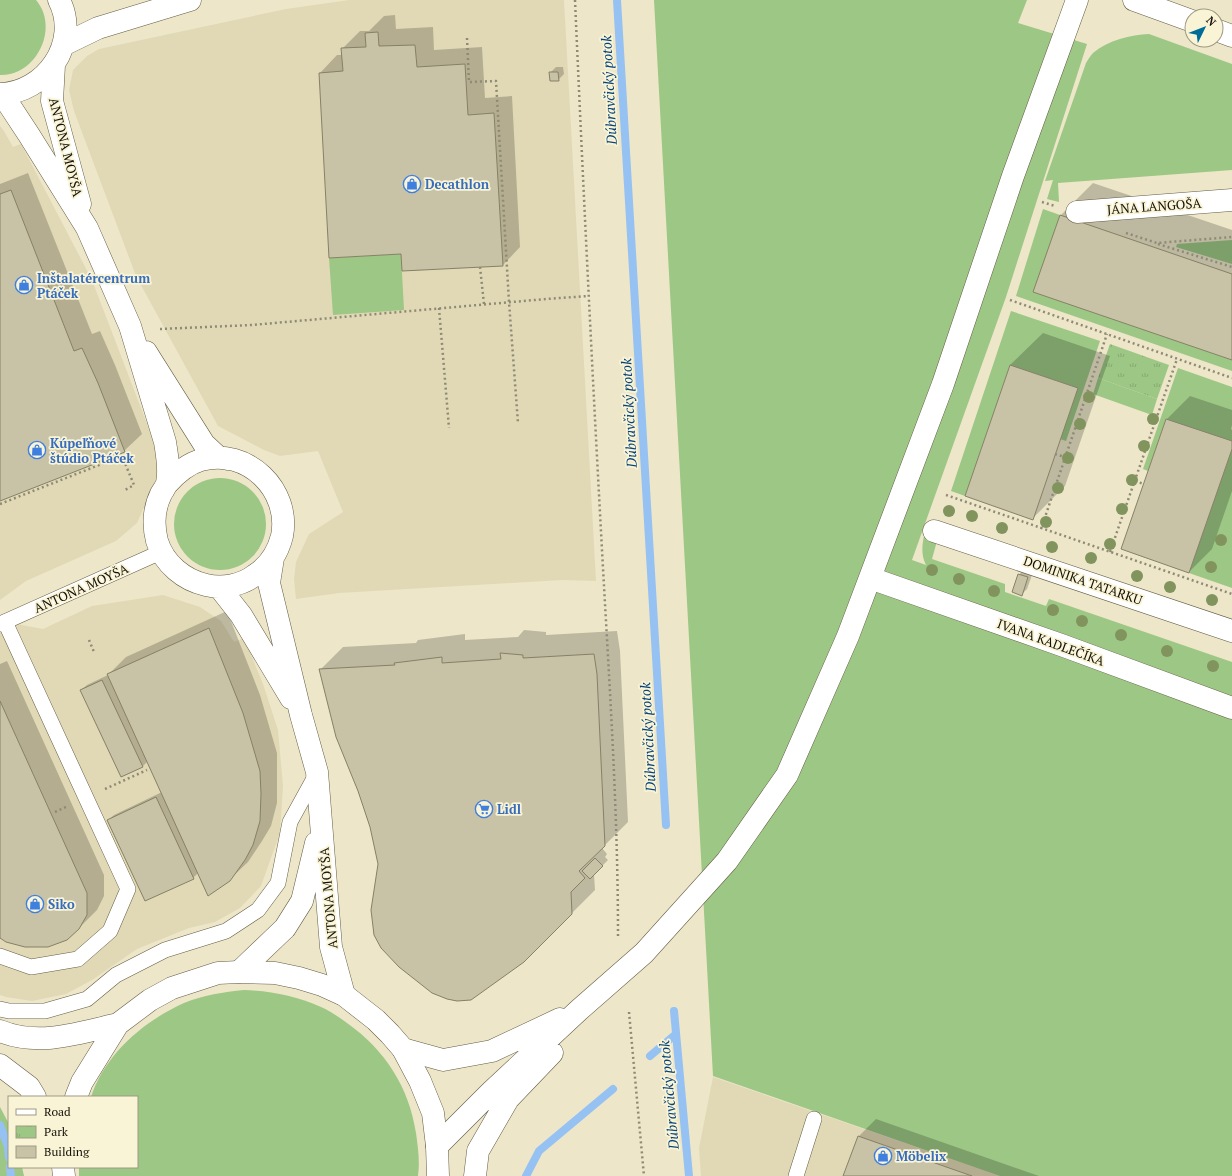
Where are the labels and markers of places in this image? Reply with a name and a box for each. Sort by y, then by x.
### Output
shop icon: Decathlon [402,174,422,194]
place label: Decathlon [425,175,490,193]
place label: Inštalatércentrum Ptáček [37,269,150,302]
shop icon: Inštalatércentrum Ptáček [14,275,34,295]
place label: Kúpeľňové štúdio Ptáček [50,434,134,467]
shop icon: Kúpeľňové štúdio Ptáček [27,440,47,460]
supermarket icon: Lidl [474,799,494,819]
place label: Lidl [497,800,521,818]
shop icon: Siko [25,894,45,914]
place label: Siko [48,895,75,913]
shop icon: Möbelix [873,1146,893,1166]
place label: Möbelix [896,1147,947,1165]

